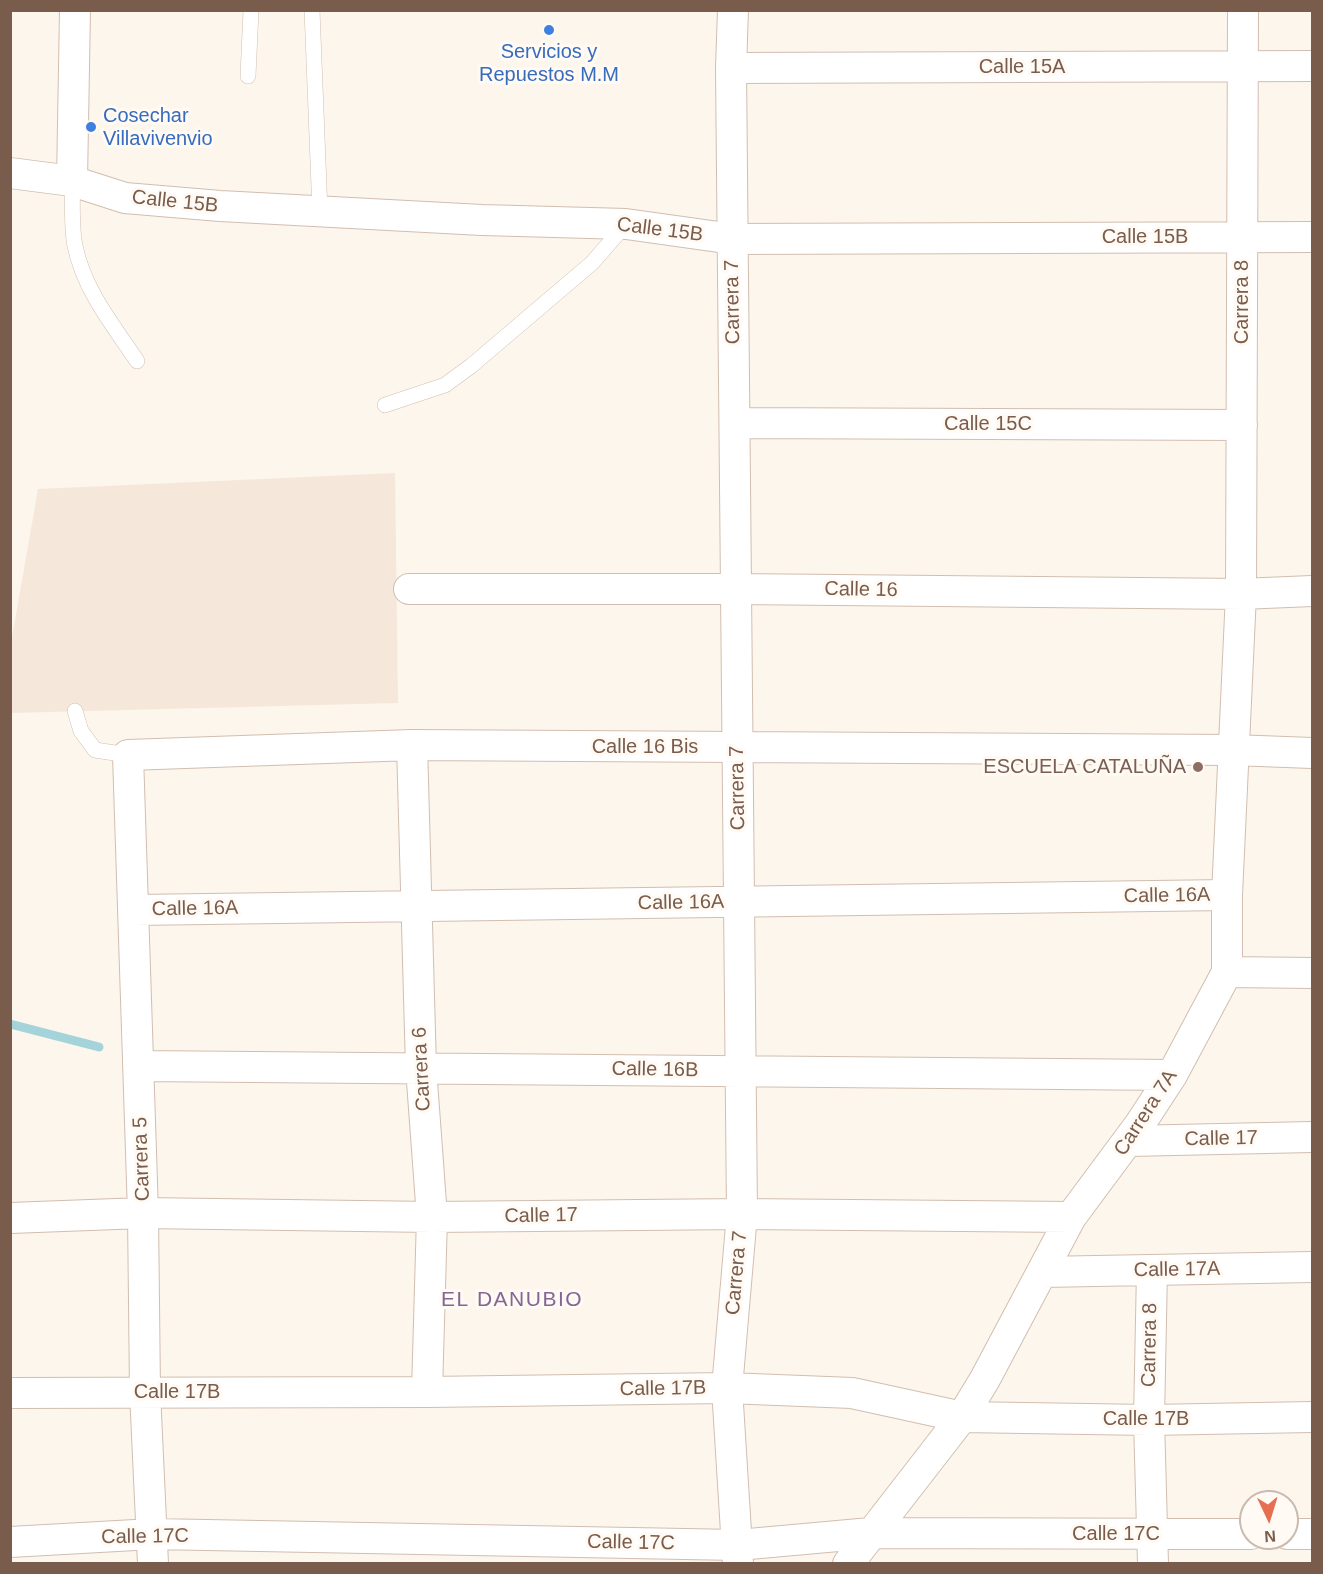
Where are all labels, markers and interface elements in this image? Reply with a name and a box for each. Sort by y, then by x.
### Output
marker: Servicios y Repuestos M.M [542,23,556,37]
place label: Servicios y Repuestos M.M [479,40,619,87]
street label: Calle 15A [979,55,1065,79]
place label: Cosechar Villavivenvio [103,104,213,151]
marker: Cosechar Villavivenvio [84,120,98,134]
street label: Calle 15B [131,186,219,218]
street label: Calle 15B [616,213,704,247]
street label: Calle 15B [1102,225,1188,249]
street label: Carrera 7 [720,260,746,344]
street label: Carrera 8 [1230,260,1254,344]
street label: Calle 15C [944,412,1032,436]
street label: Calle 16 [824,577,898,603]
street label: Calle 16 Bis [592,735,698,759]
street label: Carrera 7 [725,746,751,830]
place label: ESCUELA CATALUÑA [983,755,1186,779]
marker: ESCUELA CATALUÑA [1191,760,1205,774]
street label: Calle 16A [1123,883,1211,909]
street label: Calle 16A [637,890,725,916]
street label: Calle 16A [151,896,239,922]
street label: Carrera 6 [408,1026,436,1112]
street label: Calle 16B [611,1057,699,1083]
street label: Carrera 7A [1109,1065,1183,1161]
street label: Carrera 5 [129,1116,155,1202]
street label: Calle 17 [1184,1126,1258,1152]
street label: Calle 17 [504,1203,578,1229]
street label: Carrera 7 [721,1230,753,1316]
street label: Calle 17A [1133,1257,1221,1283]
district label: EL DANUBIO [441,1287,583,1313]
street label: Carrera 8 [1137,1303,1163,1387]
street label: Calle 17B [619,1376,707,1402]
street label: Calle 17B [134,1380,220,1404]
street label: Calle 17B [1103,1407,1189,1431]
north arrow [1239,1490,1299,1550]
street label: Calle 17C [1072,1522,1160,1546]
street label: Calle 17C [101,1524,189,1550]
text: N [1264,1528,1277,1545]
street label: Calle 17C [587,1530,675,1556]

